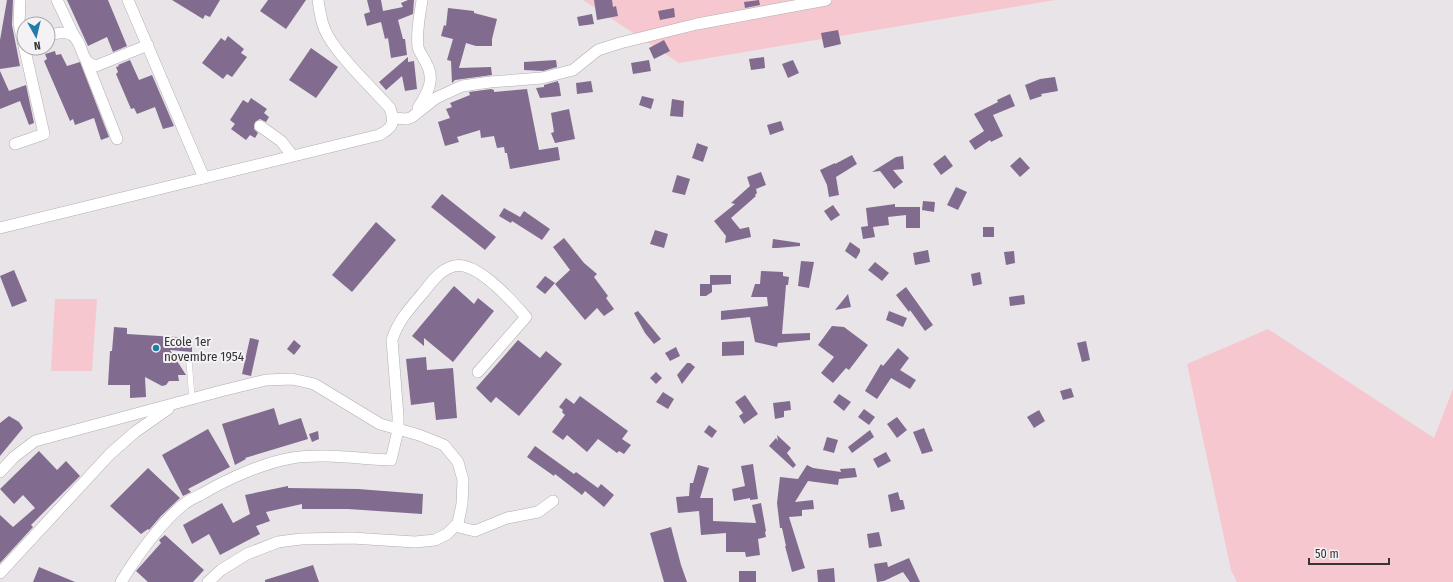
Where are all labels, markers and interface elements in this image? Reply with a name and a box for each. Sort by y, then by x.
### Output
north arrow [16,16,56,56]
text: N [33,39,41,52]
place label: Ecole 1er novembre 1954 [164,334,244,364]
marker: Ecole 1er novembre 1954 [151,343,161,353]
scale bar [1309,540,1389,566]
text: 50 m [1315,547,1339,561]

